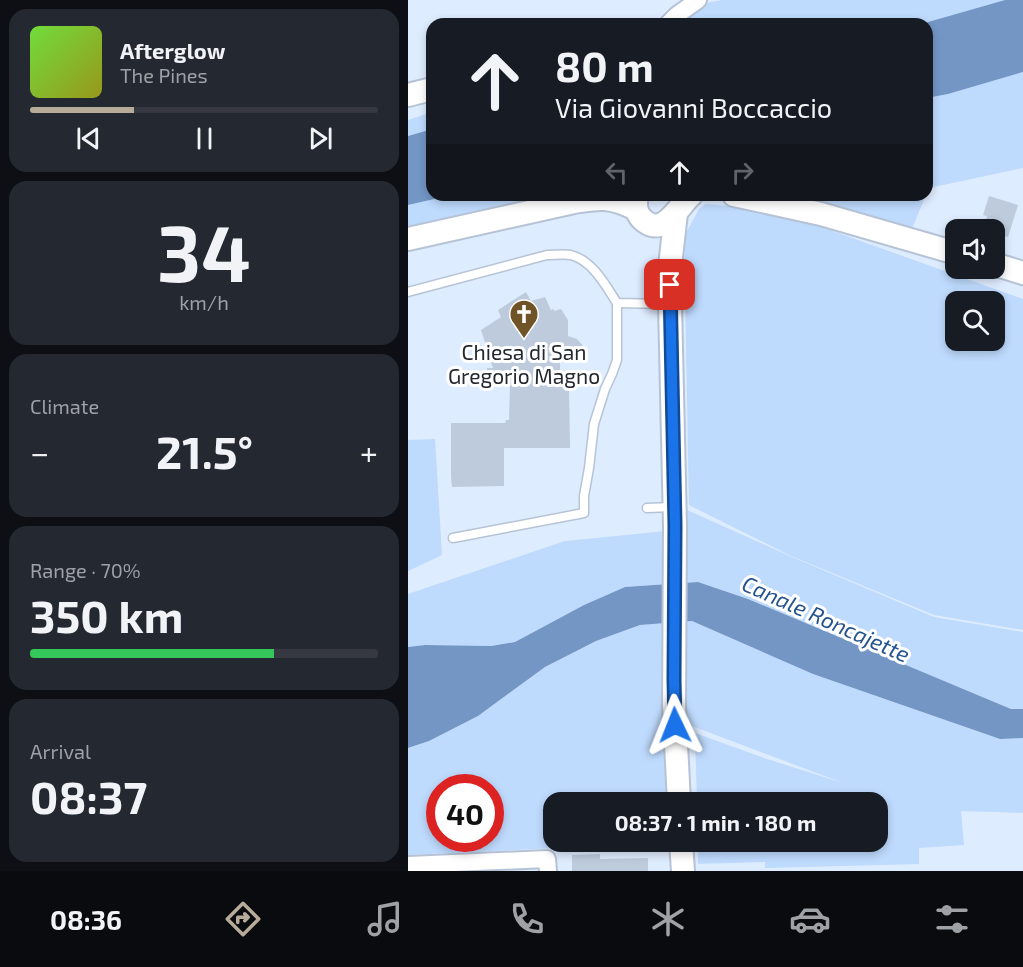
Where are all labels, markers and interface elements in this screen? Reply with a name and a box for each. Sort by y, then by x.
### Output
text: Afterglow [120,37,225,63]
text: 80 m [555,40,654,90]
icon: ahead [456,42,534,120]
text: The Pines [120,63,208,87]
text: Via Giovanni Boccaccio [555,91,832,123]
icon: previous [72,122,105,155]
icon: pause [188,122,221,155]
icon: next [304,122,337,155]
icon: left [600,156,633,189]
icon: ahead [663,156,696,189]
icon: right [726,156,759,189]
text: 34 [157,204,251,298]
map controls [945,219,1005,351]
button: sound [945,219,1005,279]
pin [644,259,695,310]
icon: arrive [653,268,686,301]
text: km/h [179,290,229,314]
button: search [945,291,1005,351]
church icon: Chiesa di San Gregorio Magno [508,298,540,340]
place label: Chiesa di San Gregorio Magno [448,339,600,388]
text: Climate [30,394,99,418]
text: 21.5° [156,424,253,478]
text: − [30,432,49,472]
text: + [360,432,378,472]
text: Range · 70% [30,558,141,582]
water label: Canale Roncajette [738,569,914,668]
text: 350 km [30,588,183,642]
position arrow [643,693,707,757]
text: Arrival [30,739,91,763]
text: 08:37 [30,769,147,823]
speed limit sign: 40 [426,774,504,852]
text: 08:37 · 1 min · 180 m [615,809,816,835]
icon: directions [222,898,264,940]
icon: music [364,898,406,940]
icon: phone [506,898,548,940]
icon: climate [647,898,689,940]
icon: car [789,898,831,940]
icon: filters [931,898,973,940]
text: 08:36 [50,903,122,935]

